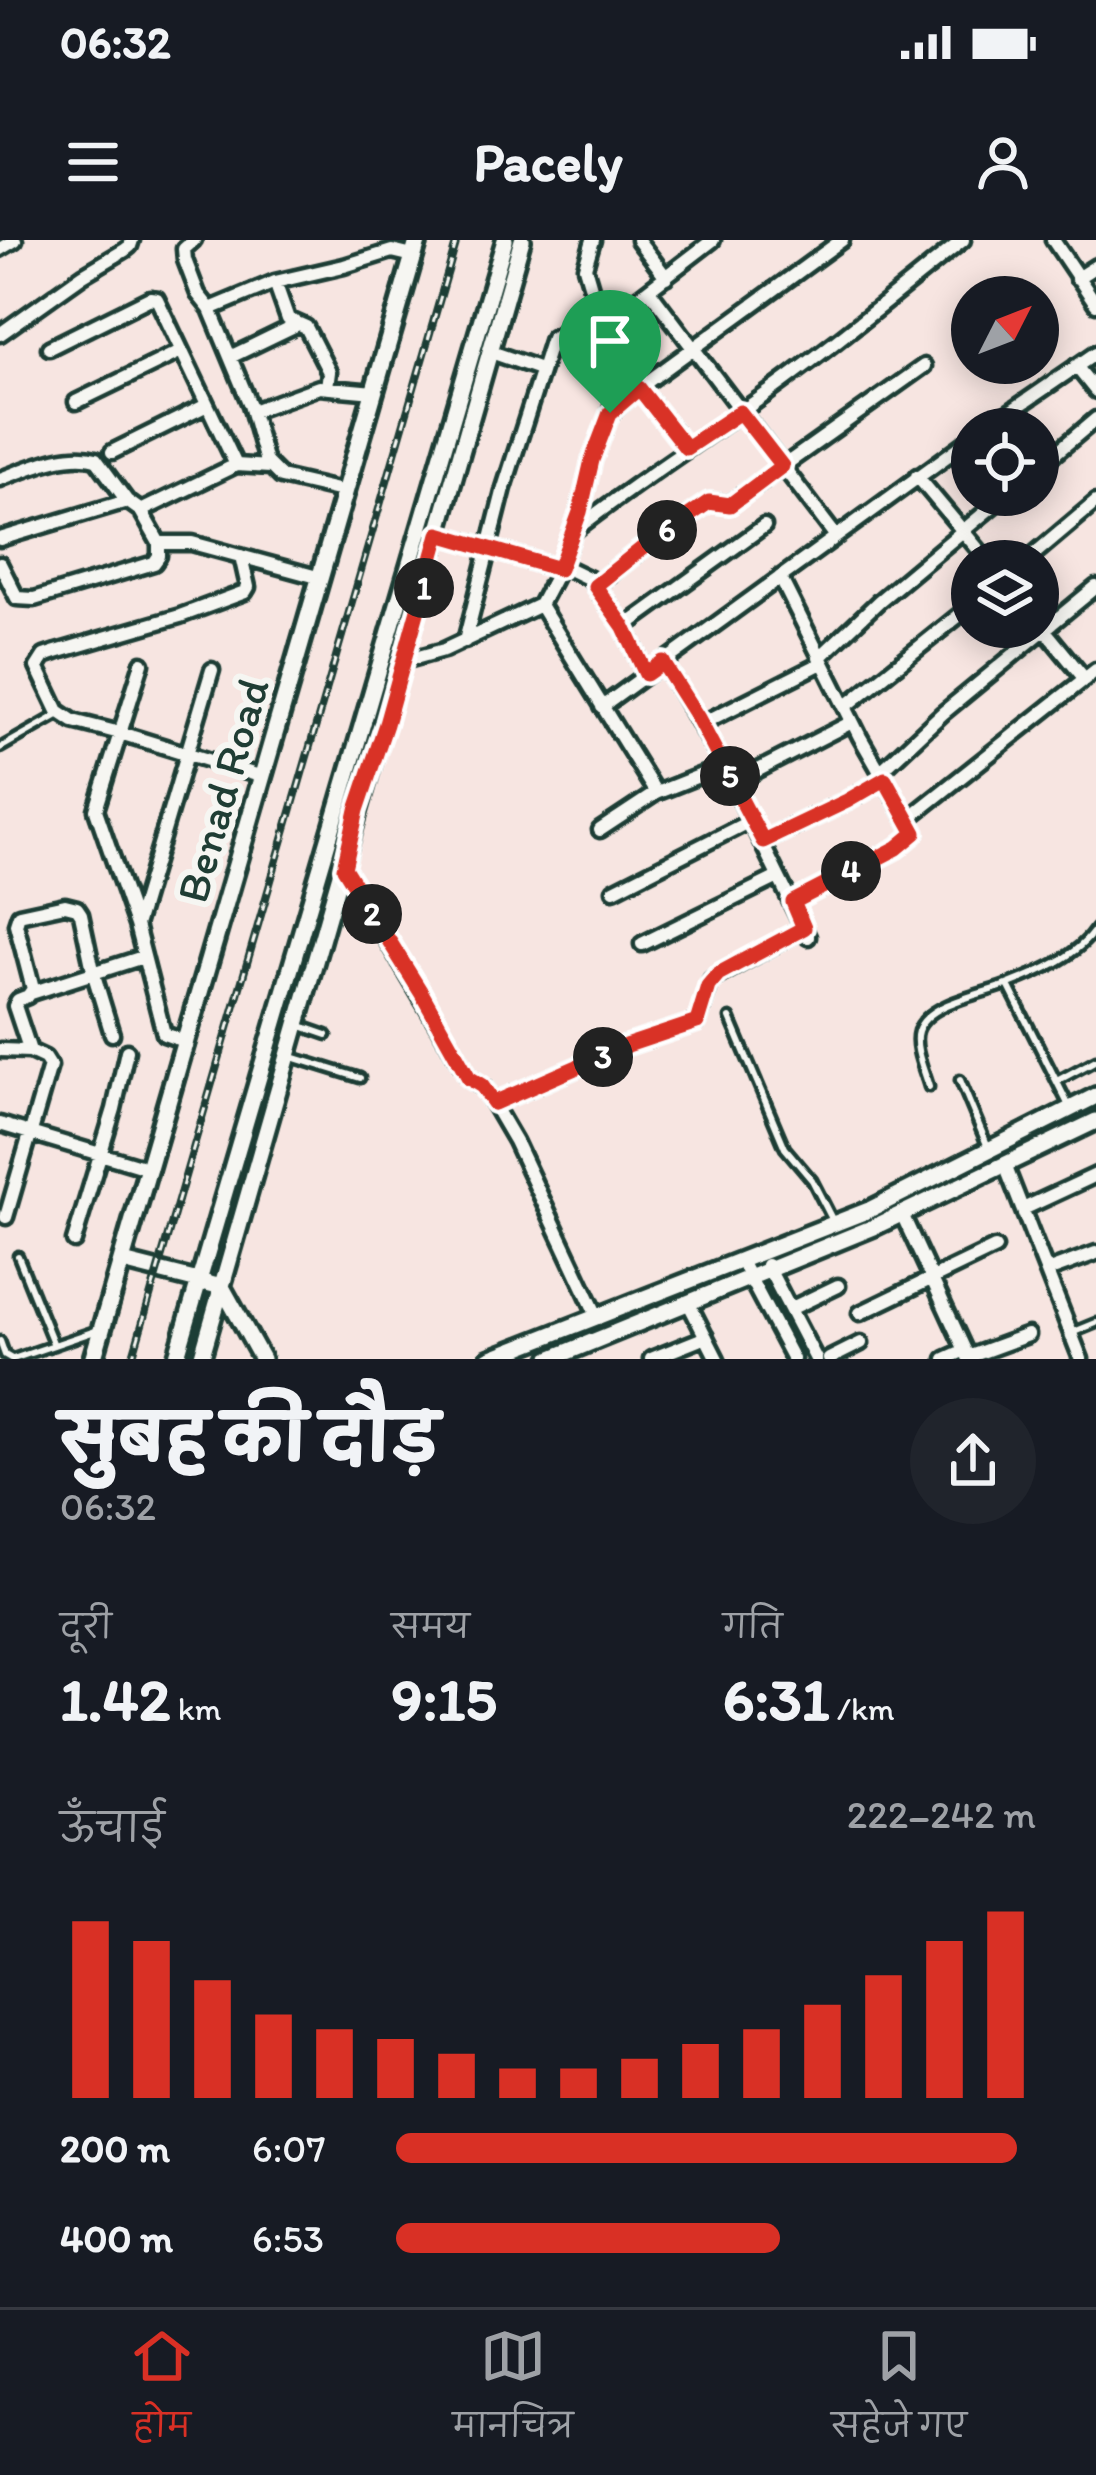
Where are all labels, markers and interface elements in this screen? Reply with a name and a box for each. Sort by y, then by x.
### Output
text: 06:32 [60,15,171,69]
icon: menu [60,129,126,195]
icon: person [970,129,1036,195]
text: Pacely [473,130,623,195]
north arrow [951,276,1059,384]
map controls [951,276,1059,648]
pin [559,290,661,413]
icon: arrive [577,308,643,374]
button: locate [951,408,1059,516]
pin: 6 [637,500,697,560]
text: 6 [658,510,676,549]
button: layers [951,540,1059,648]
pin: 1 [394,558,454,618]
text: 1 [416,568,432,607]
street label: Benad Road [164,672,280,908]
pin: 5 [700,746,760,806]
text: 5 [721,756,739,795]
pin: 4 [821,841,881,901]
text: 4 [841,851,861,890]
pin: 2 [342,884,402,944]
text: 2 [363,894,381,933]
pin: 3 [573,1027,633,1087]
text: 3 [594,1037,612,1076]
text: सुबह की दौड़ [60,1398,439,1478]
button: share [910,1398,1036,1524]
text: 06:32 [60,1483,156,1530]
text: दूरी [60,1607,112,1646]
text: समय [391,1607,470,1646]
text: गति [723,1607,783,1646]
text: 1.42 [60,1663,170,1735]
text: 9:15 [391,1663,497,1735]
text: 6:31 [723,1663,830,1735]
text: km [170,1689,221,1728]
text: /km [830,1689,895,1728]
text: 222–242 m [847,1791,1036,1838]
text: ऊँचाई [60,1804,165,1851]
text: 200 m [60,2125,170,2172]
text: 6:07 [252,2125,326,2172]
text: 400 m [60,2215,173,2262]
text: 6:53 [252,2215,324,2262]
tab: होम [129,2323,195,2462]
tab: मानचित्र [452,2323,574,2462]
tab: सहेजे गए [831,2323,967,2462]

